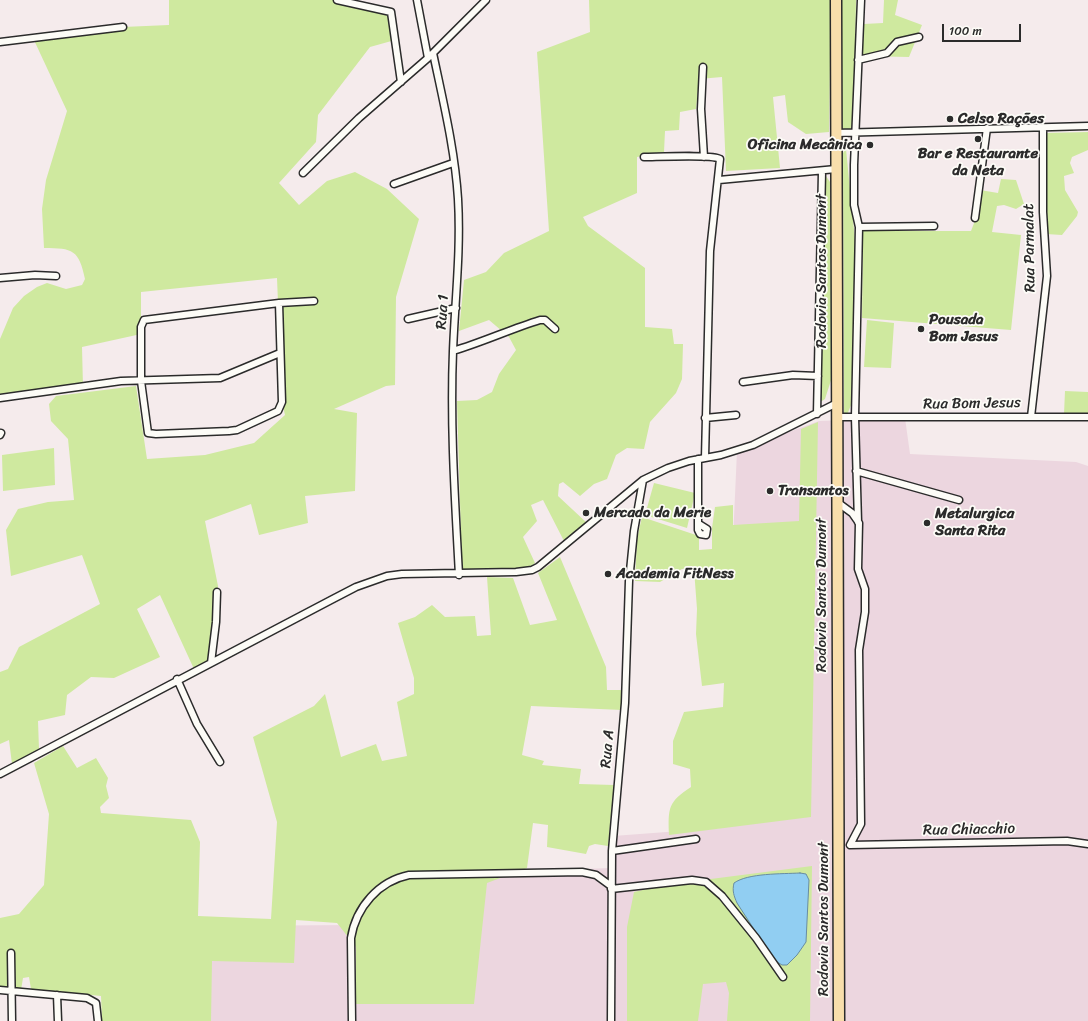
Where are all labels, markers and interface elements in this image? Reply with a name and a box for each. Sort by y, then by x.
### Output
scale bar [944,16,1023,42]
text: 100 m [949,20,982,42]
place label: Celso Rações [958,110,1044,128]
marker: Celso Rações [945,114,955,124]
marker: Bar e Restaurante da Neta [973,134,983,144]
place label: Oficina Mecânica [748,136,862,154]
marker: Oficina Mecânica [865,140,875,150]
place label: Bar e Restaurante da Neta [918,145,1038,180]
street label: Rodovia Santos Dumont [813,194,831,348]
street label: Rua Parmalat [1020,203,1040,293]
street label: Rua 1 [433,294,453,330]
place label: Pousada Bom Jesus [929,311,998,346]
marker: Pousada Bom Jesus [916,324,926,334]
street label: Rua Bom Jesus [923,394,1021,414]
place label: Transantos [778,482,849,500]
marker: Transantos [765,486,775,496]
place label: Mercado da Merie [594,504,711,522]
place label: Metalurgica Santa Rita [935,505,1014,540]
marker: Mercado da Merie [581,508,591,518]
street label: Rodovia Santos Dumont [813,518,831,672]
marker: Metalurgica Santa Rita [922,518,932,528]
place label: Academia FitNess [616,565,734,583]
marker: Academia FitNess [603,569,613,579]
street label: Rua A [597,729,619,769]
street label: Rua Chiacchio [923,820,1015,840]
street label: Rodovia Santos Dumont [815,842,833,996]

